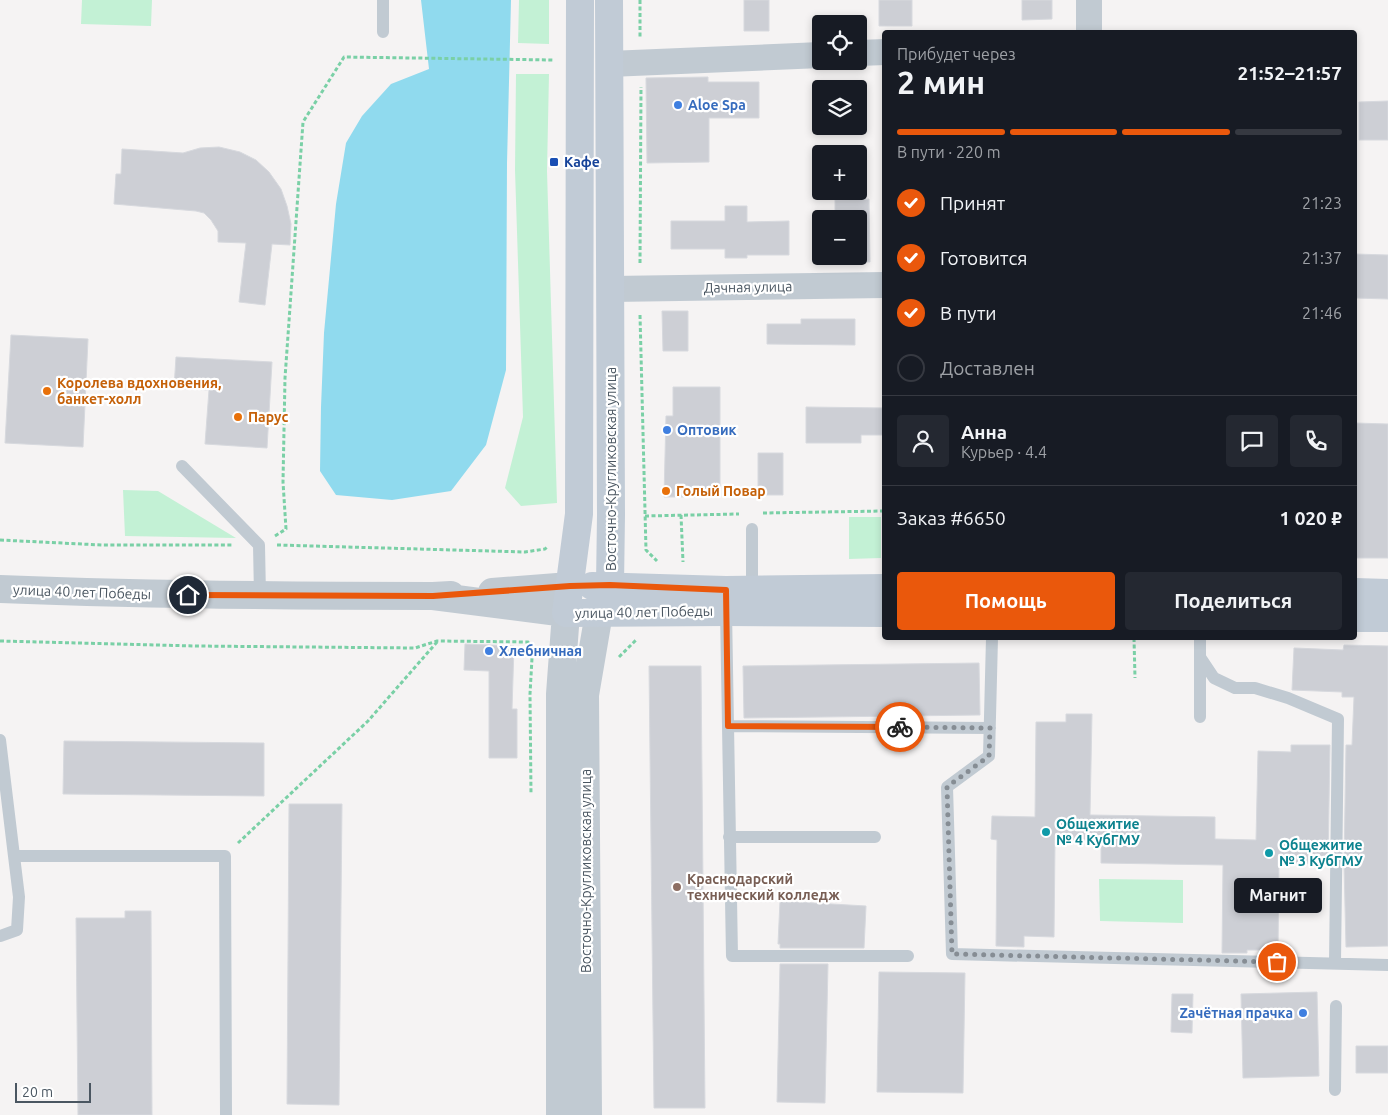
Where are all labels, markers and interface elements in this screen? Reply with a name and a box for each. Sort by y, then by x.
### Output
map controls [812,15,867,265]
button: locate [812,15,867,70]
text: Прибудет через [897,45,1016,63]
text: 21:52–21:57 [1237,62,1342,84]
text: 2 мин [897,64,985,100]
button: layers [812,80,867,135]
place label: Aloe Spa [688,97,746,113]
marker: Aloe Spa [672,99,684,111]
text: В пути · 220 m [897,143,1000,161]
button: + [812,145,867,200]
place label: Кафе [564,154,600,170]
marker: Кафе [548,156,560,168]
icon: check [897,189,925,217]
text: Принят [940,192,1005,214]
text: 21:23 [1302,194,1342,212]
button: − [812,210,867,265]
icon: check [897,244,925,272]
text: Готовится [940,247,1027,269]
text: 21:37 [1302,249,1342,267]
street label: Дачная улица [704,278,792,296]
icon: check [897,299,925,327]
text: В пути [940,302,997,324]
text: 21:46 [1302,304,1342,322]
text: Доставлен [940,357,1035,379]
street label: Восточно-Кругликовская улица [603,367,619,571]
place label: Королева вдохновения, банкет-холл [57,375,221,407]
marker: Королева вдохновения, банкет-холл [41,385,53,397]
place label: Парус [248,409,289,425]
marker: Парус [232,411,244,423]
button: person [897,415,949,467]
button: chat [1226,415,1278,467]
button: phone [1290,415,1342,467]
text: Анна [961,421,1007,443]
place label: Оптовик [677,422,737,438]
marker: Оптовик [661,424,673,436]
text: Курьер · 4.4 [961,443,1047,461]
place label: Голый Повар [676,483,766,499]
marker: Голый Повар [660,485,672,497]
text: Заказ #6650 [897,507,1006,529]
text: 1 020 ₽ [1279,507,1342,529]
button: Помощь [897,572,1115,630]
button: Поделиться [1125,572,1342,630]
pin [167,574,209,616]
icon: home [174,581,202,609]
street label: улица 40 лет Победы [13,582,151,602]
street label: улица 40 лет Победы [575,603,713,621]
place label: Хлебничная [499,643,582,659]
marker: Хлебничная [483,645,495,657]
courier [875,702,925,752]
icon: bike [886,713,914,741]
street label: Восточно-Кругликовская улица [578,769,594,973]
place label: Общежитие № 4 КубГМУ [1056,816,1140,848]
marker: Общежитие № 4 КубГМУ [1040,826,1052,838]
place label: Общежитие № 3 КубГМУ [1279,837,1363,869]
marker: Общежитие № 3 КубГМУ [1263,847,1275,859]
place label: Краснодарский технический колледж [687,871,840,903]
callout: Магнит [1233,877,1321,912]
marker: Краснодарский технический колледж [671,881,683,893]
text: Магнит [1249,886,1307,904]
pin [1256,941,1298,983]
icon: bag [1263,948,1291,976]
place label: Zачётная прачка [1179,1005,1293,1021]
marker: Zачётная прачка [1297,1007,1309,1019]
scale bar [15,1080,91,1103]
text: 20 m [22,1084,53,1100]

